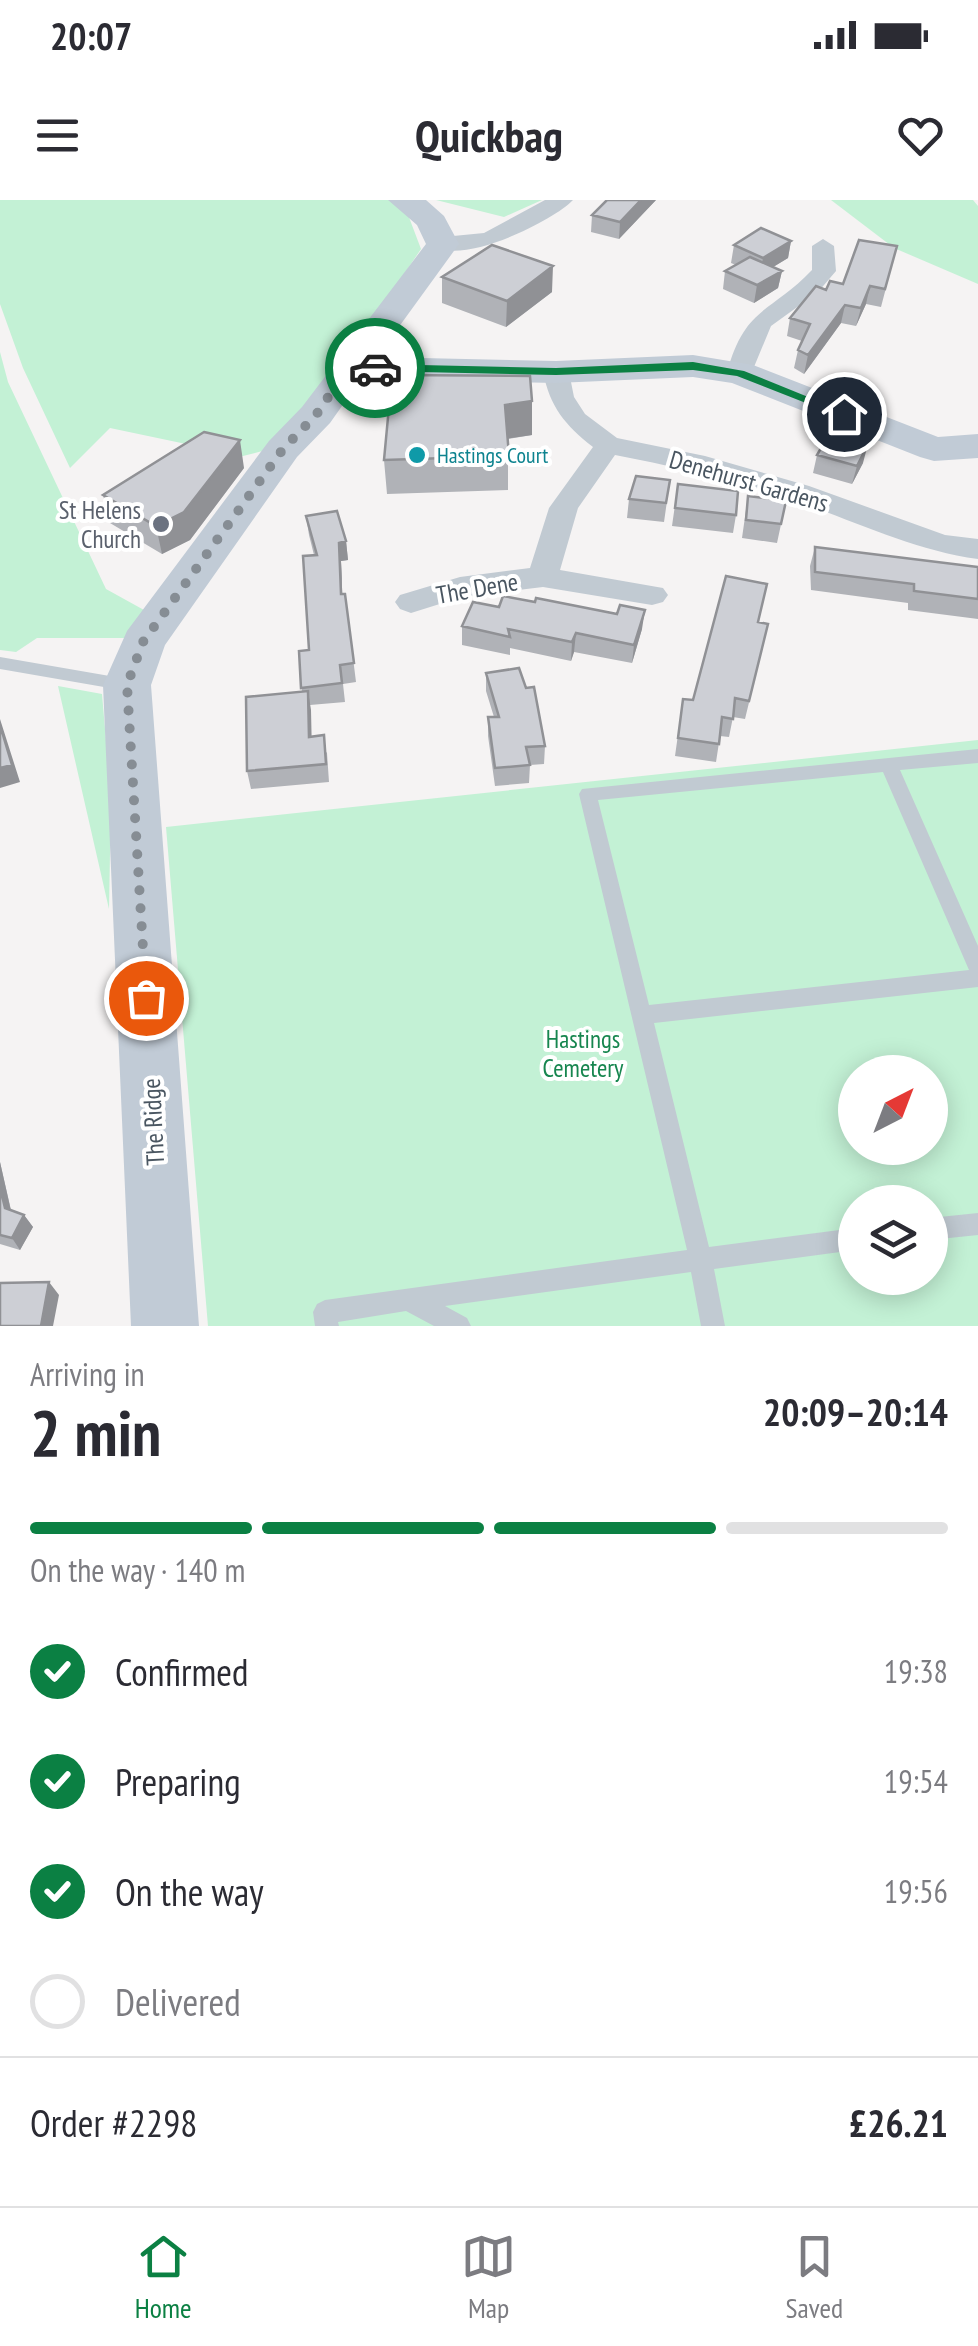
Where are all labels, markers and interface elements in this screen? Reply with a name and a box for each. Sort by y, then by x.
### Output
text: 20:07 [50,11,132,60]
text: Quickbag [415,106,563,164]
icon: menu [30,108,85,163]
icon: heart [893,108,948,163]
courier [325,318,425,418]
icon: car [348,341,403,396]
pin [802,372,887,457]
icon: home [817,387,872,442]
place label: Hastings Court [437,441,548,469]
street label: Denehurst Gardens [666,443,832,519]
marker: Hastings Court [406,444,428,466]
place label: St Helens Church [59,494,141,555]
marker: St Helens Church [150,513,172,535]
street label: The Dene [434,565,520,611]
pin [104,956,189,1041]
icon: bag [119,971,174,1026]
park label: Hastings Cemetery [543,1023,624,1084]
north arrow [838,1055,948,1165]
map controls [838,1055,948,1295]
street label: The Ridge [135,1078,171,1166]
button: layers [838,1185,948,1295]
text: Arriving in [30,1353,145,1395]
text: 20:09–20:14 [763,1387,948,1436]
text: 2 min [30,1390,161,1474]
text: On the way · 140 m [30,1549,245,1591]
icon: check [30,1644,85,1699]
text: Confirmed [115,1647,248,1696]
text: 19:38 [884,1650,948,1692]
icon: check [30,1754,85,1809]
text: Preparing [115,1757,241,1806]
text: 19:54 [884,1760,948,1802]
icon: check [30,1864,85,1919]
text: On the way [115,1867,263,1916]
text: 19:56 [884,1870,948,1912]
text: Delivered [115,1977,241,2026]
text: Order #2298 [30,2098,197,2147]
text: £26.21 [849,2098,948,2147]
tab: Home [135,2229,192,2326]
tab: Map [461,2229,516,2326]
tab: Saved [786,2229,843,2326]

